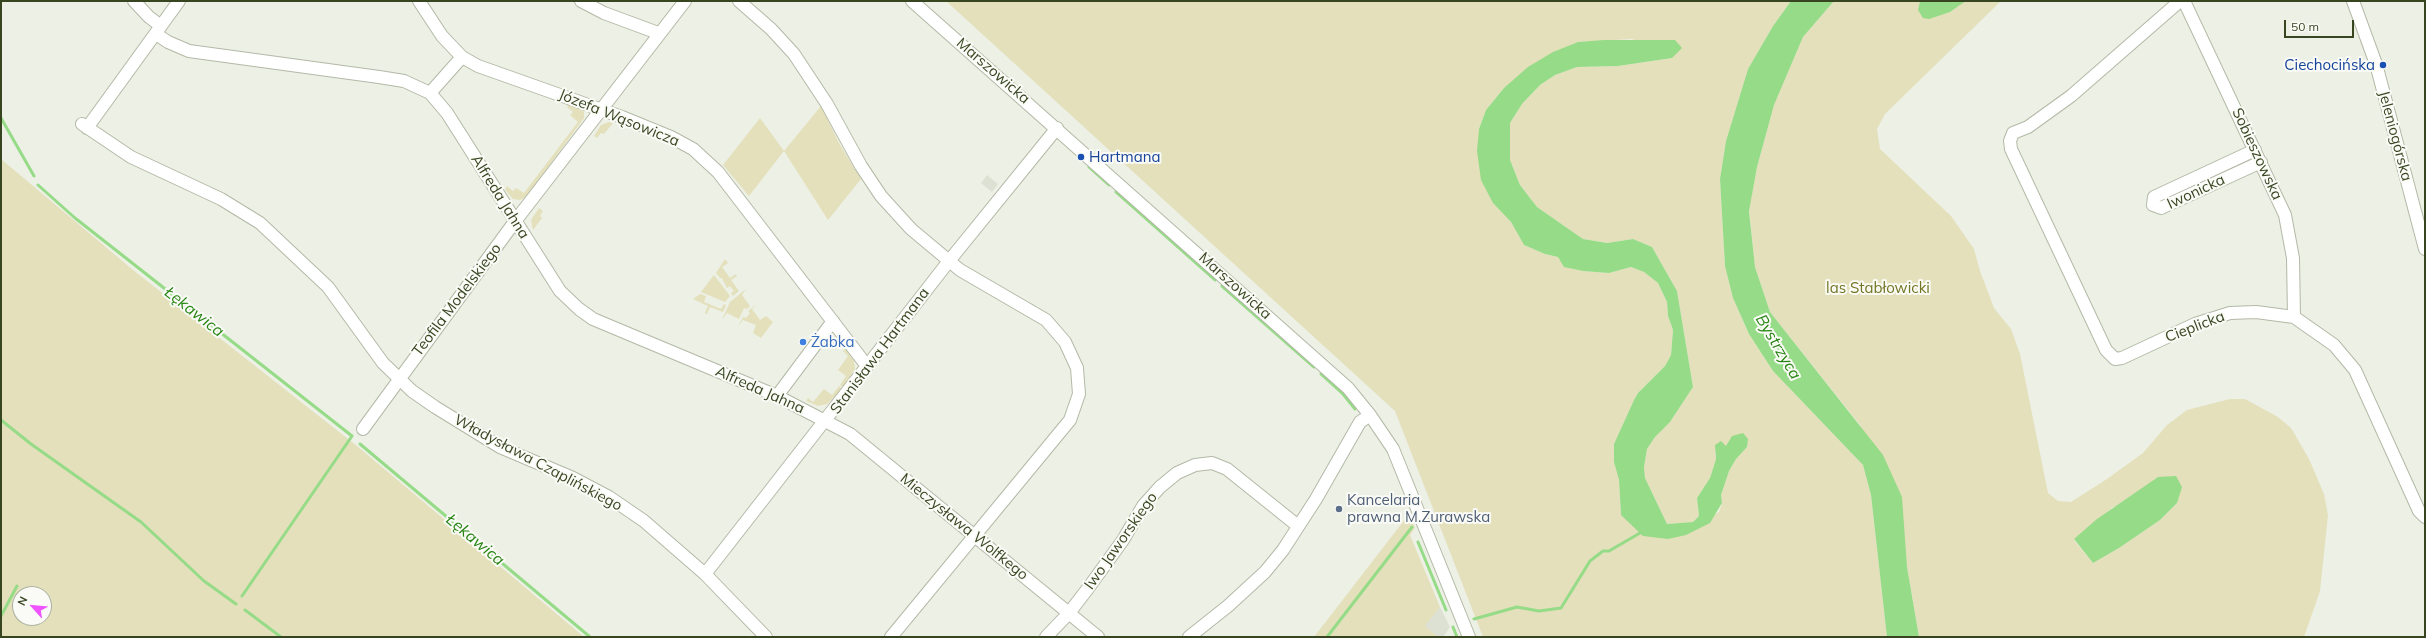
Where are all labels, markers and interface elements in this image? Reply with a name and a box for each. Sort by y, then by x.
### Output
scale bar [2286,12,2356,38]
text: 50 m [2291,19,2319,34]
street label: Marszowicka [953,34,1033,108]
place label: Ciechocińska [2284,56,2375,74]
marker: Ciechocińska [2378,60,2388,70]
street label: Józefa Wąsowicza [556,86,682,150]
street label: Jeleniogórska [2374,89,2416,183]
street label: Sobieszowska [2228,105,2286,203]
place label: Hartmana [1089,148,1161,166]
street label: Alfreda Jahna [467,152,533,242]
marker: Hartmana [1076,152,1086,162]
street label: Iwonicka [2164,171,2228,213]
street label: Teofila Modelskiego [409,240,505,360]
street label: Marszowicka [1195,249,1275,323]
park label: las Stabłowicki [1826,279,1930,297]
water label: Łękawica [160,283,228,341]
street label: Stanisława Hartmana [827,284,933,418]
street label: Cieplicka [2163,307,2227,347]
water label: Bystrzyca [1751,311,1805,383]
place label: Żabka [811,333,854,351]
marker: Żabka [798,337,808,347]
street label: Alfreda Jahna [713,362,807,418]
street label: Władysława Czaplińskiego [451,411,625,515]
street label: Mieczysława Wolfkego [896,470,1032,584]
street label: Iwo Jaworskiego [1081,489,1161,593]
place label: Kancelaria prawna M.Zurawska [1347,491,1490,526]
marker: Kancelaria prawna M.Zurawska [1334,504,1344,514]
water label: Łękawica [442,510,508,570]
north arrow [12,586,52,626]
text: N [14,594,30,608]

